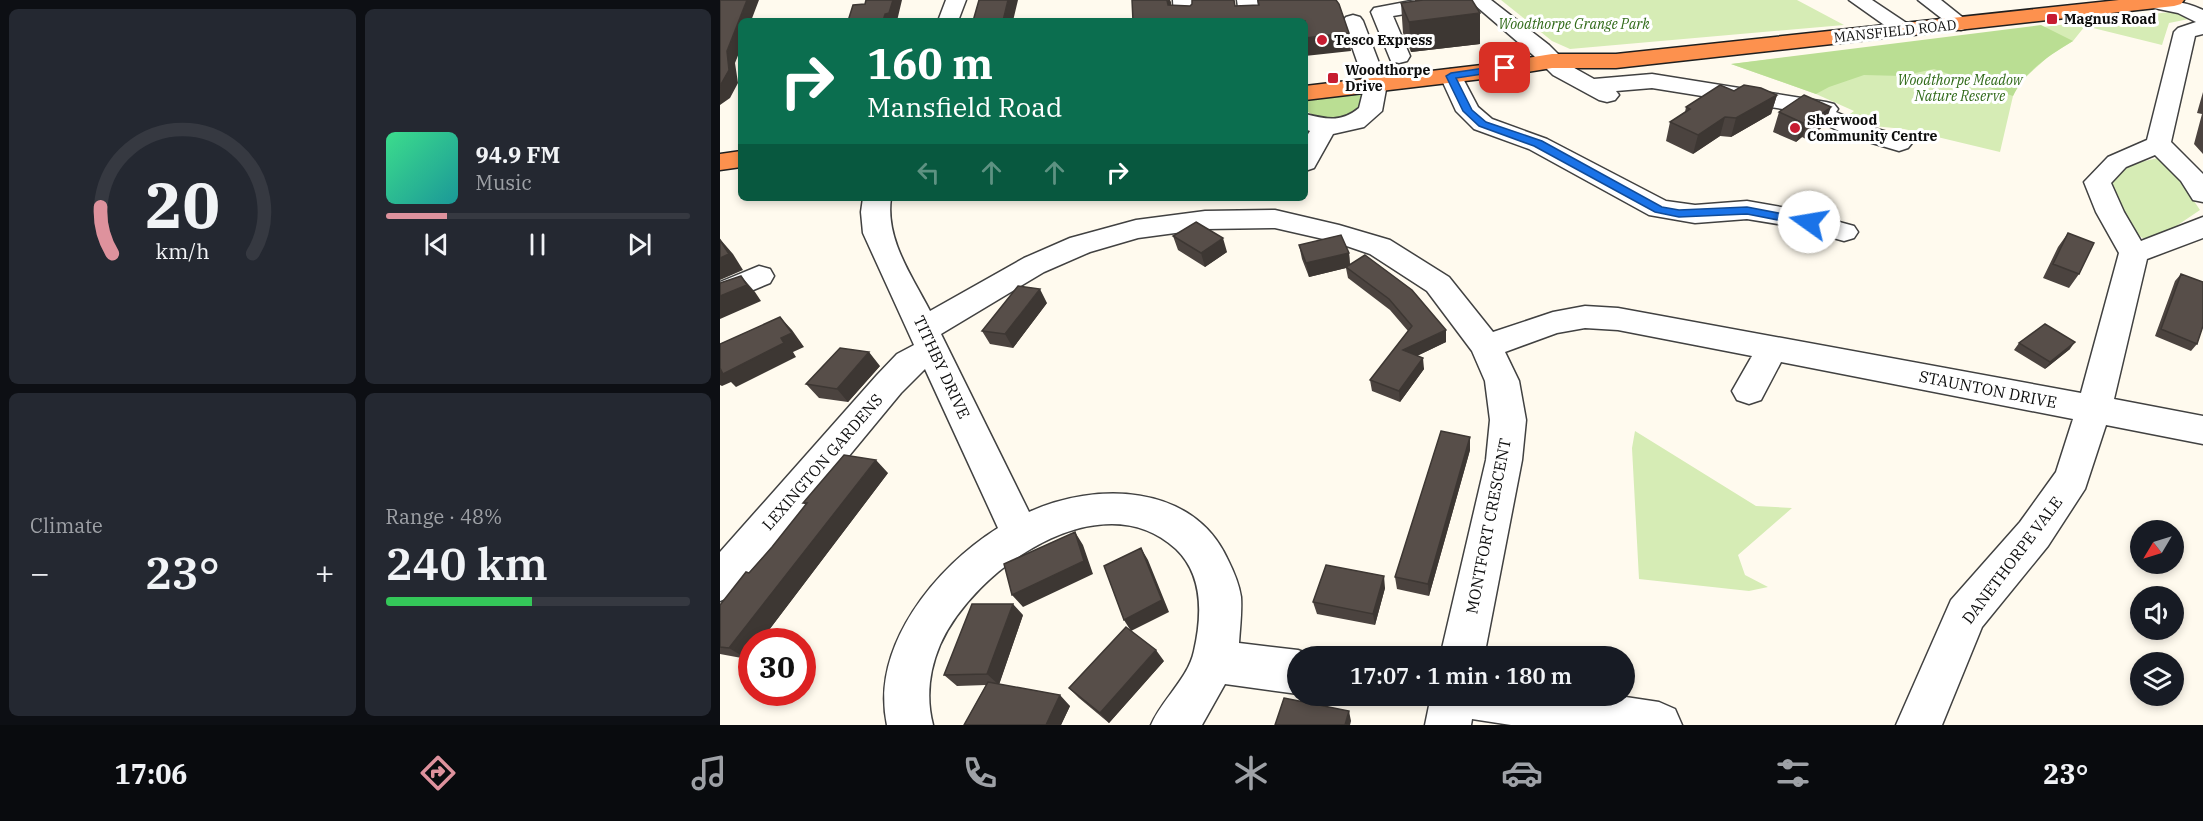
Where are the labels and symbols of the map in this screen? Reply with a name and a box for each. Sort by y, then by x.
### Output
place label: Magnus Road [2064,10,2156,28]
marker: Magnus Road [2045,12,2059,26]
park label: Woodthorpe Grange Park [1498,15,1650,33]
street label: MANSFIELD ROAD [1833,16,1957,46]
place label: Tesco Express [1334,31,1432,49]
marker: Tesco Express [1315,33,1329,47]
pin [1479,42,1530,93]
place label: Woodthorpe Drive [1345,61,1430,95]
marker: Woodthorpe Drive [1326,71,1340,85]
park label: Woodthorpe Meadow Nature Reserve [1897,71,2024,105]
place label: Sherwood Community Centre [1807,111,1938,145]
marker: Sherwood Community Centre [1788,121,1802,135]
position arrow [1777,190,1841,254]
street label: TITHBY DRIVE [909,312,975,422]
street label: STAUNTON DRIVE [1917,366,2059,412]
street label: LEXINGTON GARDENS [757,390,887,534]
street label: MONTFORT CRESCENT [1461,437,1515,615]
street label: DANETHORPE VALE [1958,492,2066,628]
north arrow [2130,520,2184,574]
speed limit sign: 30 [738,628,816,706]

